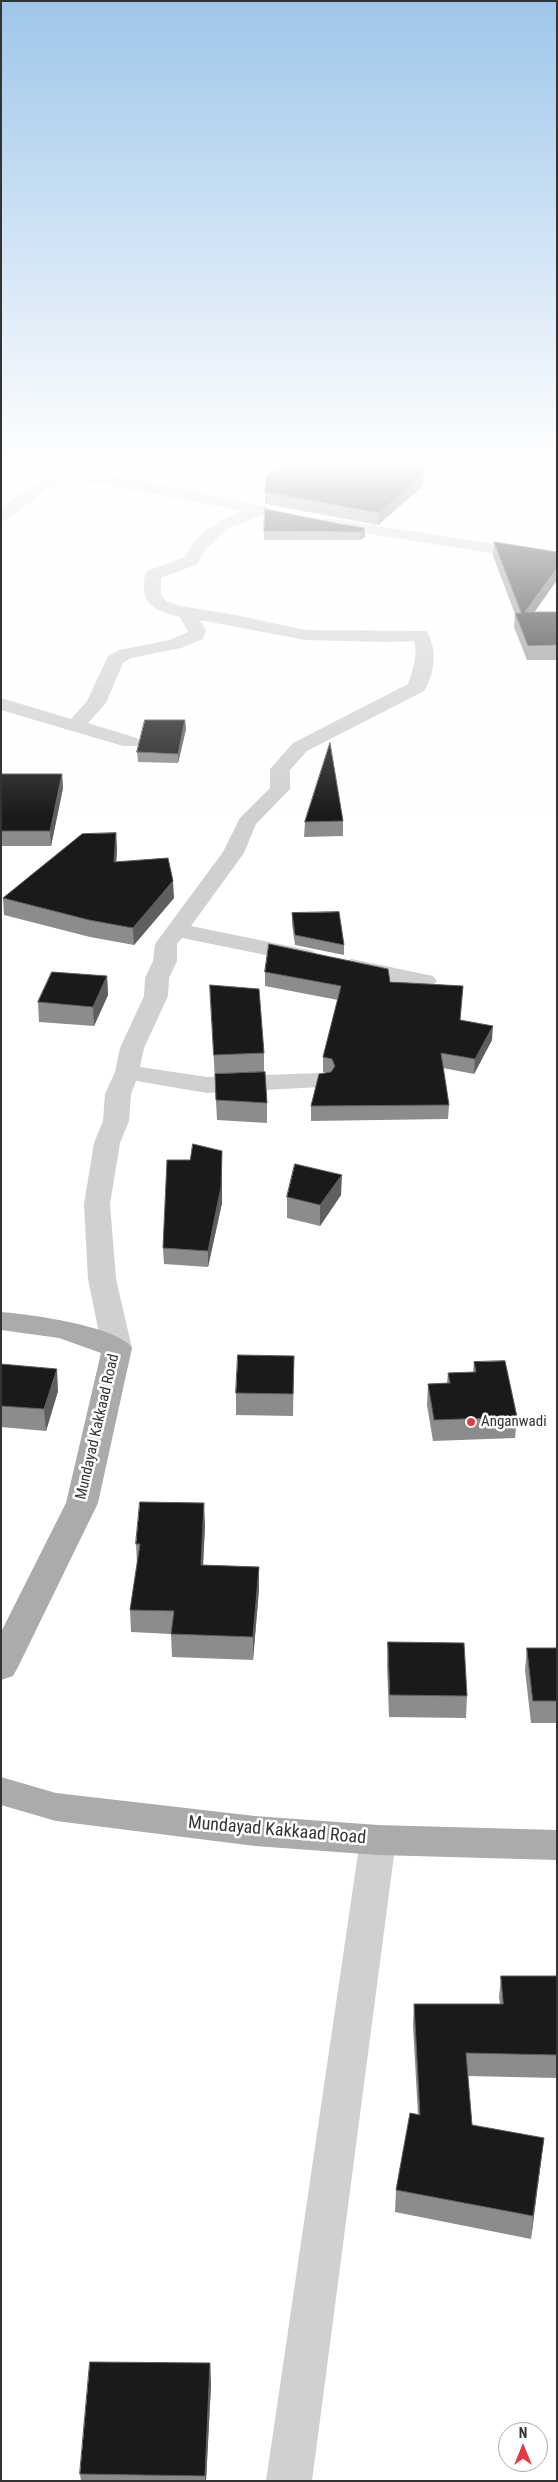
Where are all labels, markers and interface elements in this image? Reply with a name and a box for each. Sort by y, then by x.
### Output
street label: Mundayad Kakkaad Road [72,1352,124,1502]
place label: Anganwadi [481,1413,547,1431]
marker: Anganwadi [465,1416,477,1428]
street label: Mundayad Kakkaad Road [187,1812,367,1850]
north arrow [498,2422,548,2472]
text: N [519,2425,527,2441]

